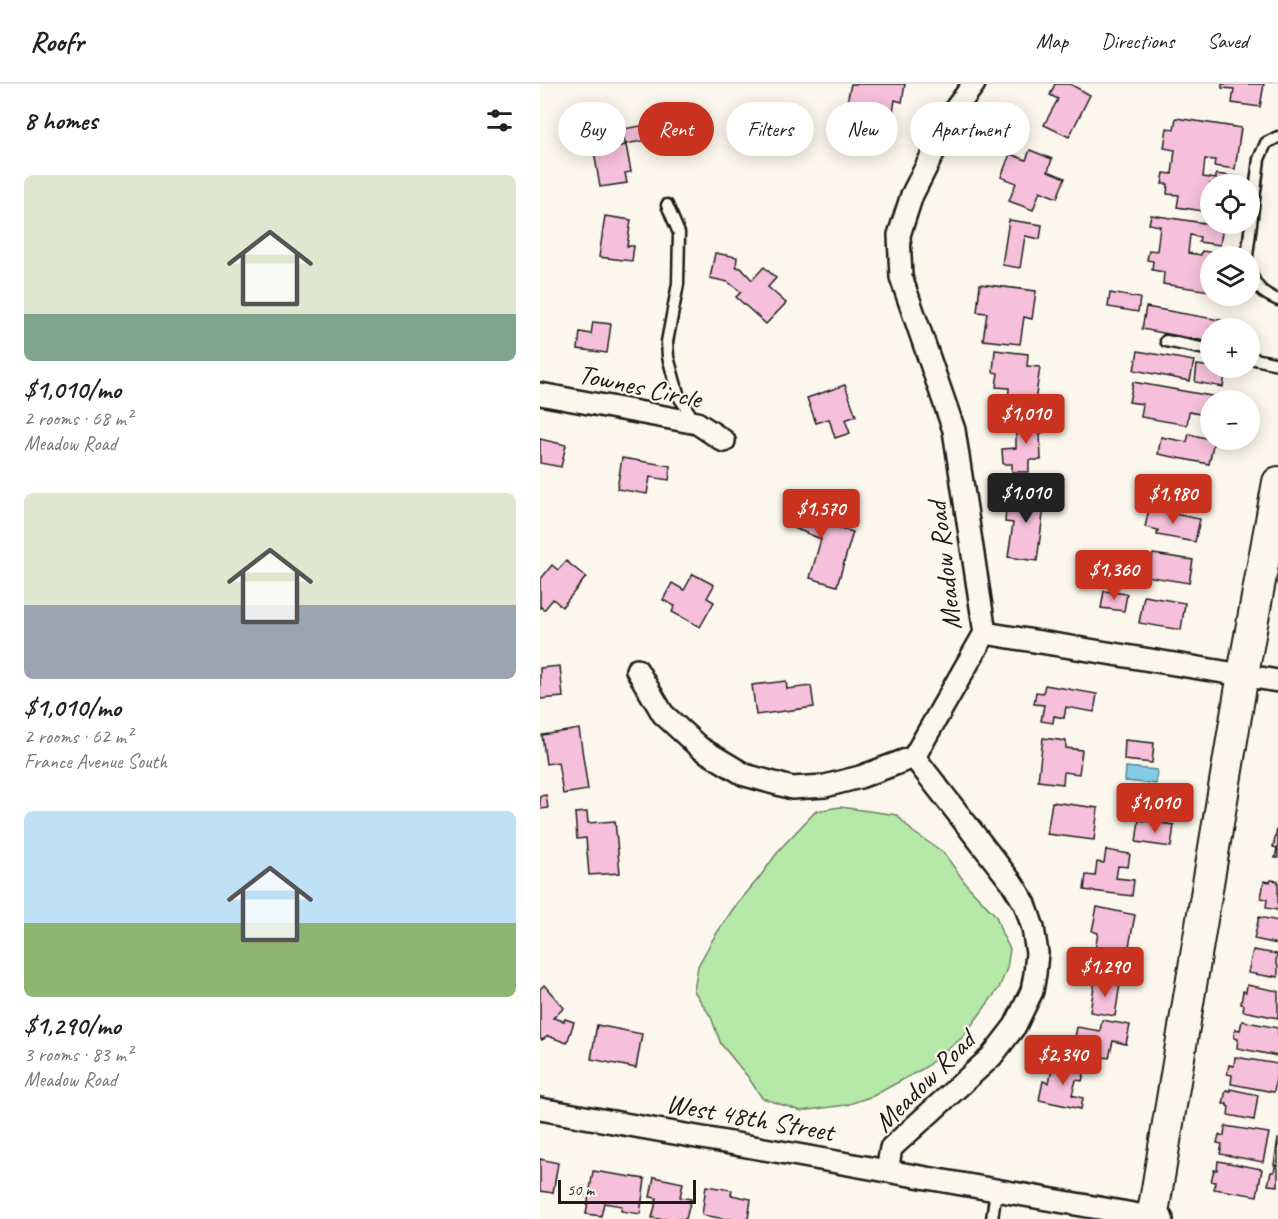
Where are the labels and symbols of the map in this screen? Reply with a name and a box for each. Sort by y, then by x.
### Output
street label: Townes Circle [575,356,706,416]
pin: $1,010 [977,394,1075,445]
pin: $1,010 [977,473,1075,524]
pin: $1,980 [1124,474,1222,525]
pin: $1,570 [772,489,870,540]
street label: Meadow Road [918,496,969,632]
pin: $1,360 [1065,550,1163,601]
pin: $1,010 [1106,783,1204,834]
pin: $1,290 [1056,947,1154,998]
street label: Meadow Road [866,1020,985,1139]
pin: $2,340 [1014,1035,1112,1086]
street label: West 48th Street [663,1085,839,1149]
scale bar [558,1177,696,1204]

